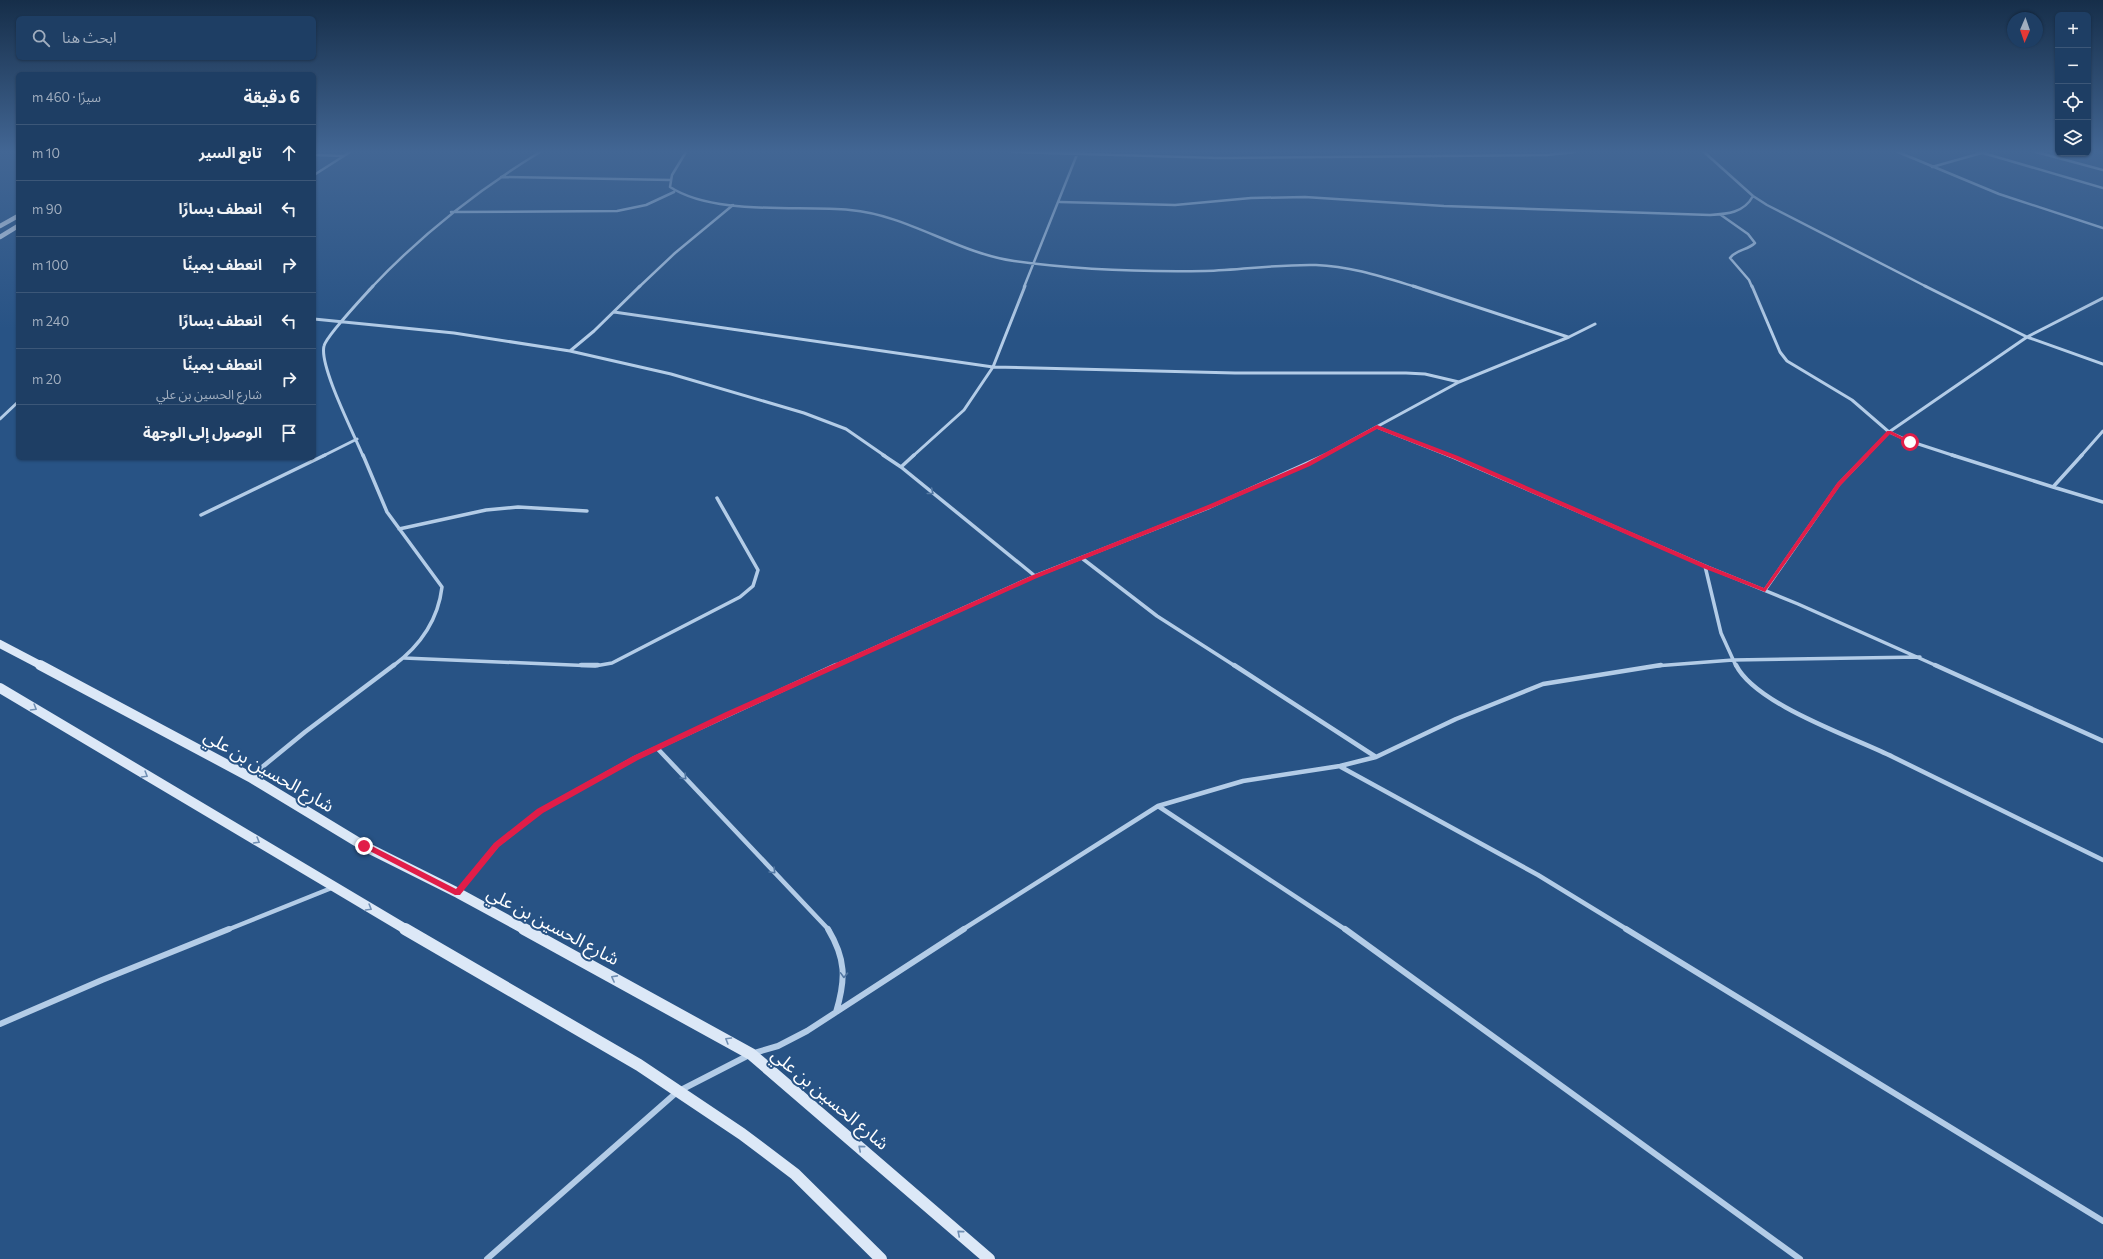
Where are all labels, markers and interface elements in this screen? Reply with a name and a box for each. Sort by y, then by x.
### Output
north arrow [2007,12,2043,48]
map controls [2055,12,2091,156]
button: + [2055,12,2091,48]
search box [16,16,316,60]
icon: search [30,27,52,49]
text: ابحث هنا [62,28,117,46]
button: − [2055,48,2091,84]
button: locate [2055,84,2091,120]
text: 6 دقيقة [243,86,300,107]
text: سيرًا · 460 m [32,89,101,105]
button: layers [2055,120,2091,156]
icon: ahead [278,142,300,164]
text: تابع السير [199,143,262,161]
text: 10 m [32,145,60,161]
icon: left [278,198,300,220]
text: انعطف يسارًا [179,199,262,217]
text: 90 m [32,201,62,217]
icon: right [278,254,300,276]
text: انعطف يمينًا [182,255,262,273]
text: 100 m [32,257,68,273]
icon: left [278,310,300,332]
text: انعطف يسارًا [179,311,262,329]
text: 240 m [32,313,69,329]
text: انعطف يمينًا [182,355,262,373]
icon: right [278,368,300,390]
text: 20 m [32,371,62,387]
text: شارع الحسين بن علي [156,386,262,402]
icon: arrive [278,422,300,444]
text: الوصول إلى الوجهة [143,423,262,441]
route start [1901,433,1919,451]
one-way arrow [927,487,934,494]
one-way arrow [30,704,37,711]
street label: شارع الحسين بن علي [198,724,339,820]
one-way arrow [141,770,148,777]
one-way arrow [679,772,686,780]
one-way arrow [253,837,260,844]
route end [355,837,373,855]
one-way arrow [768,866,776,874]
street label: شارع الحسين بن علي [482,881,623,973]
one-way arrow [365,903,372,910]
one-way arrow [839,972,848,978]
one-way arrow [611,975,618,983]
one-way arrow [725,1037,732,1045]
street label: شارع الحسين بن علي [765,1043,894,1157]
one-way arrow [858,1146,866,1153]
one-way arrow [957,1230,965,1237]

